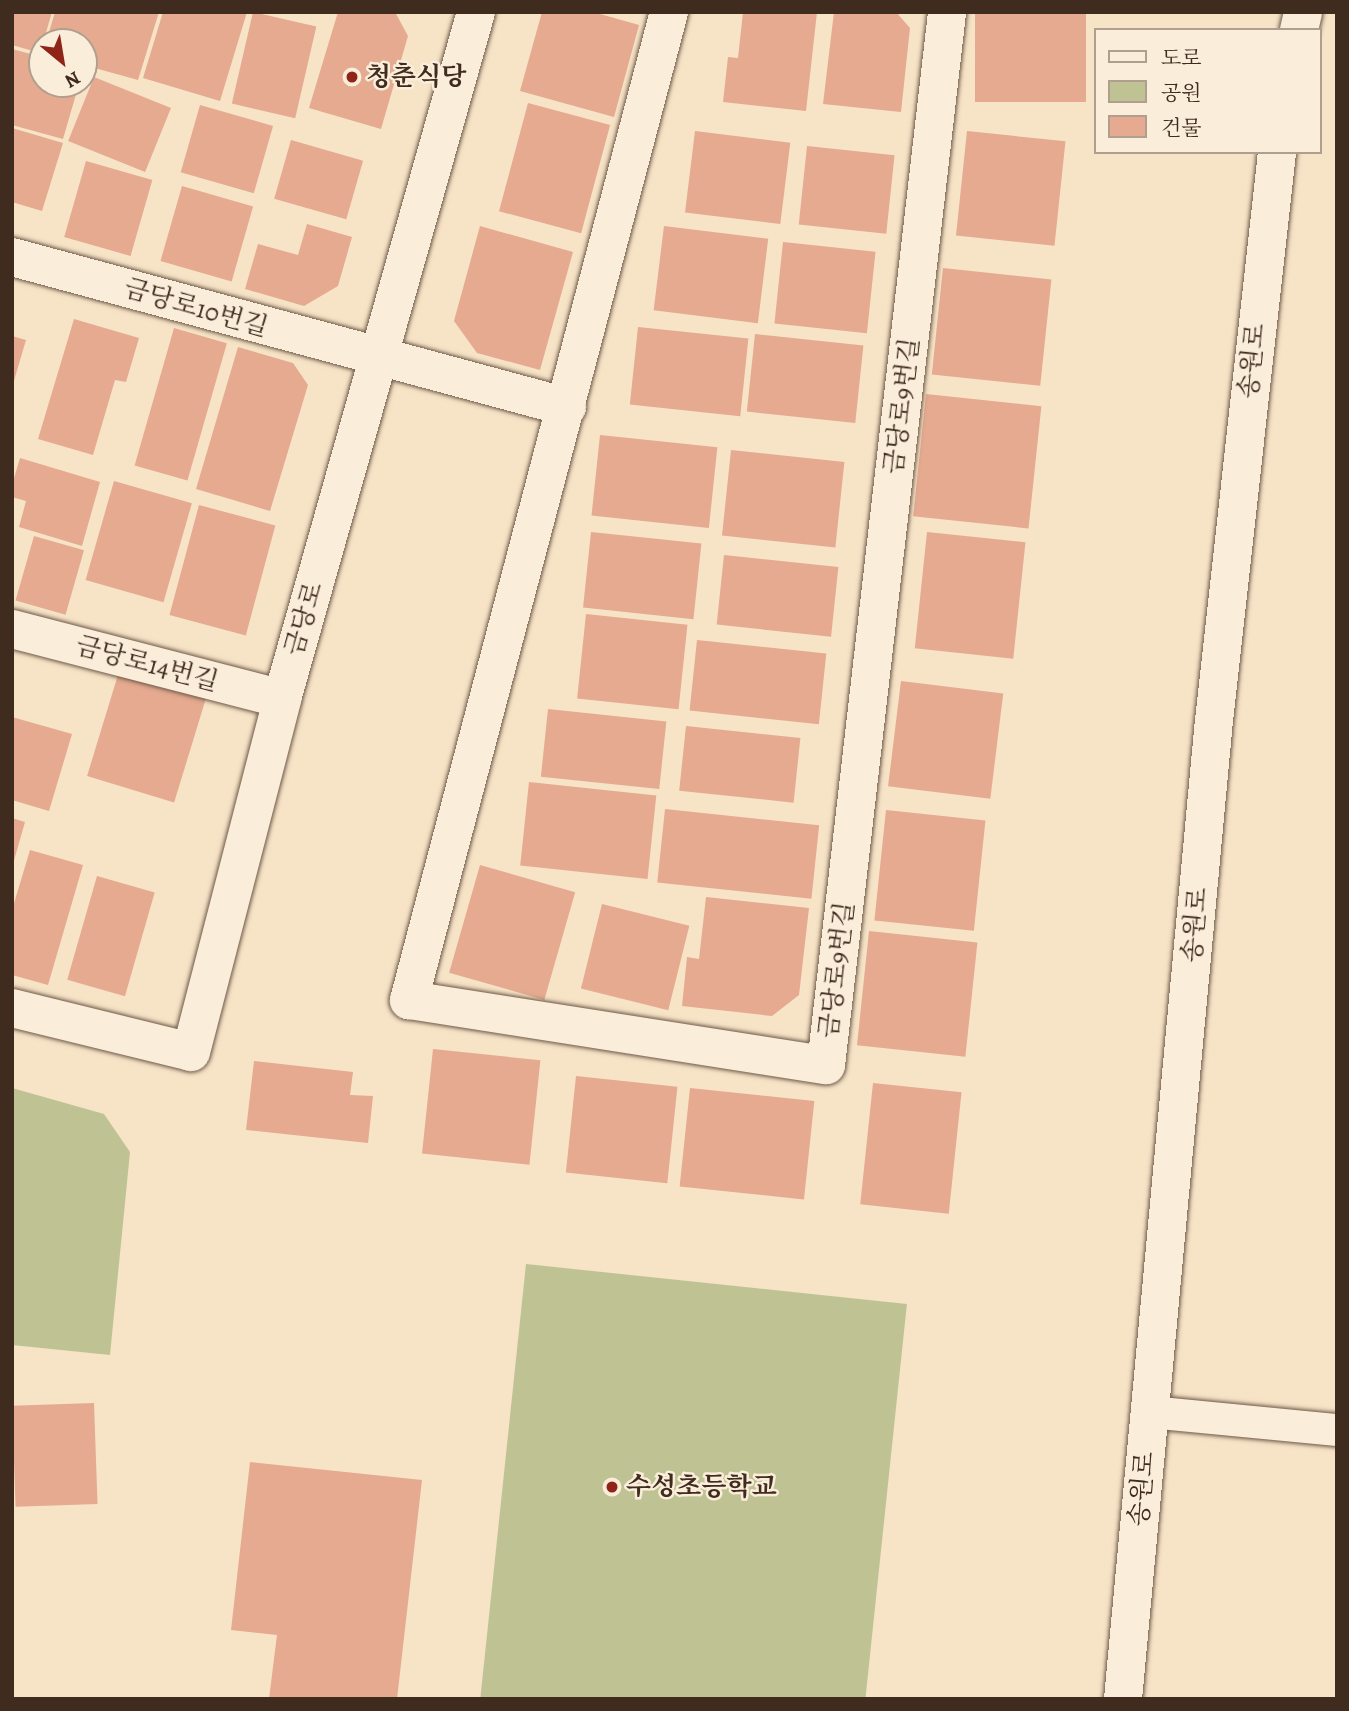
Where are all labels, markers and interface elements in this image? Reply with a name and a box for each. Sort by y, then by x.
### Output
north arrow [28,28,98,98]
legend [1094,28,1321,154]
text: 도로 [1161,44,1202,72]
place label: 청춘식당 [366,61,466,93]
text: N [60,65,85,94]
marker: 청춘식당 [344,69,360,85]
text: 공원 [1161,79,1202,107]
text: 건물 [1161,114,1202,142]
street label: 금당로10번길 [120,273,272,343]
street label: 송원로 [1233,322,1271,400]
street label: 금당로9번길 [878,336,926,476]
street label: 금당로 [279,578,329,660]
street label: 금당로14번길 [72,630,222,698]
street label: 송원로 [1176,886,1214,964]
street label: 금당로9번길 [813,900,861,1040]
street label: 송원로 [1123,1450,1161,1528]
place label: 수성초등학교 [626,1471,777,1503]
marker: 수성초등학교 [604,1479,620,1495]

